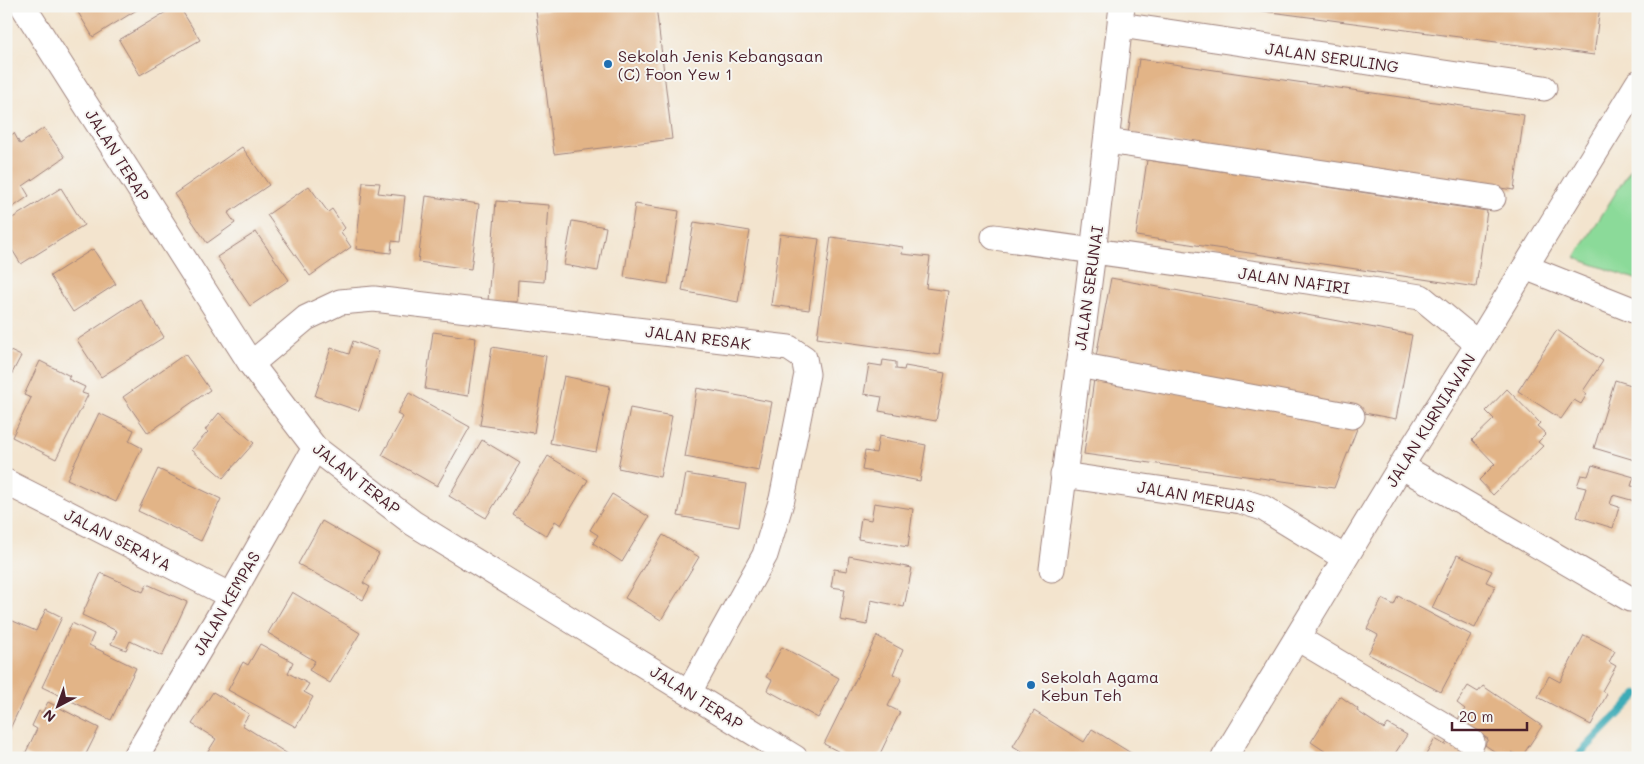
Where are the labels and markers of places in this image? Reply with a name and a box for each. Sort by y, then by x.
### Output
place label: Sekolah Jenis Kebangsaan (C) Foon Yew 1 [618,45,823,84]
marker: Sekolah Jenis Kebangsaan (C) Foon Yew 1 [602,58,614,70]
place label: Sekolah Agama Kebun Teh [1041,666,1159,705]
marker: Sekolah Agama Kebun Teh [1025,679,1037,691]

